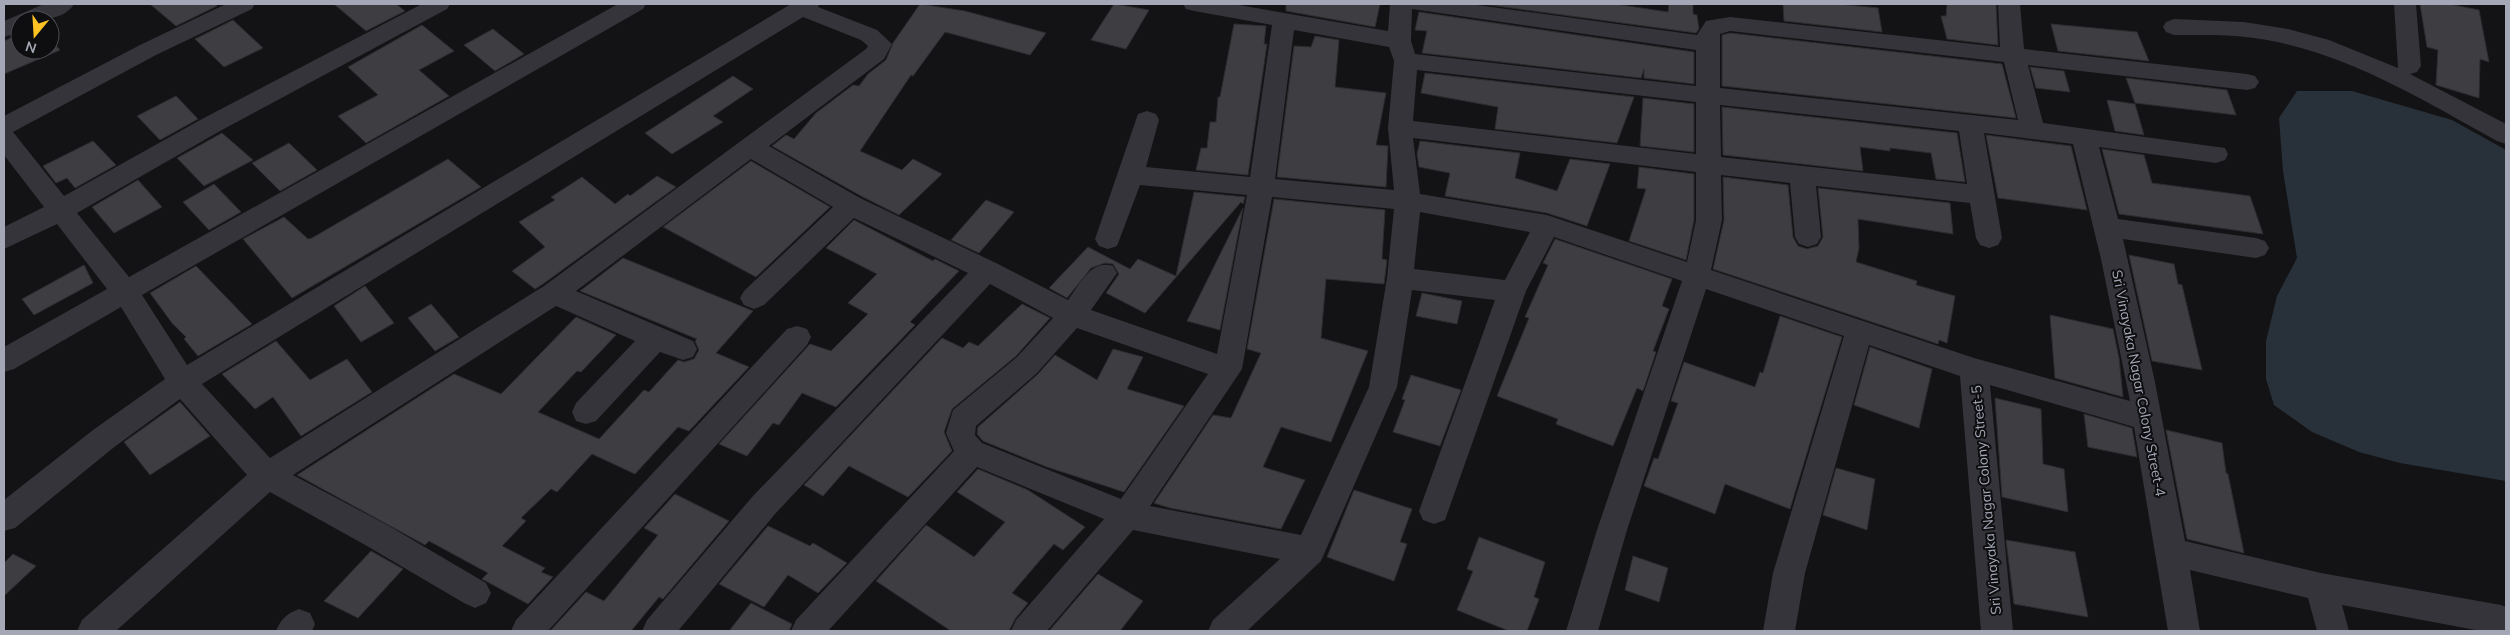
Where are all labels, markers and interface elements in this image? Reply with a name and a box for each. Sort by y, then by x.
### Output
north arrow [10,10,60,60]
text: N [23,37,39,58]
street label: Sri Vinayaka Nagar Colony Street-4 [2108,268,2170,498]
street label: Sri Vinayaka Nagar Colony Street-5 [1967,384,2005,616]

